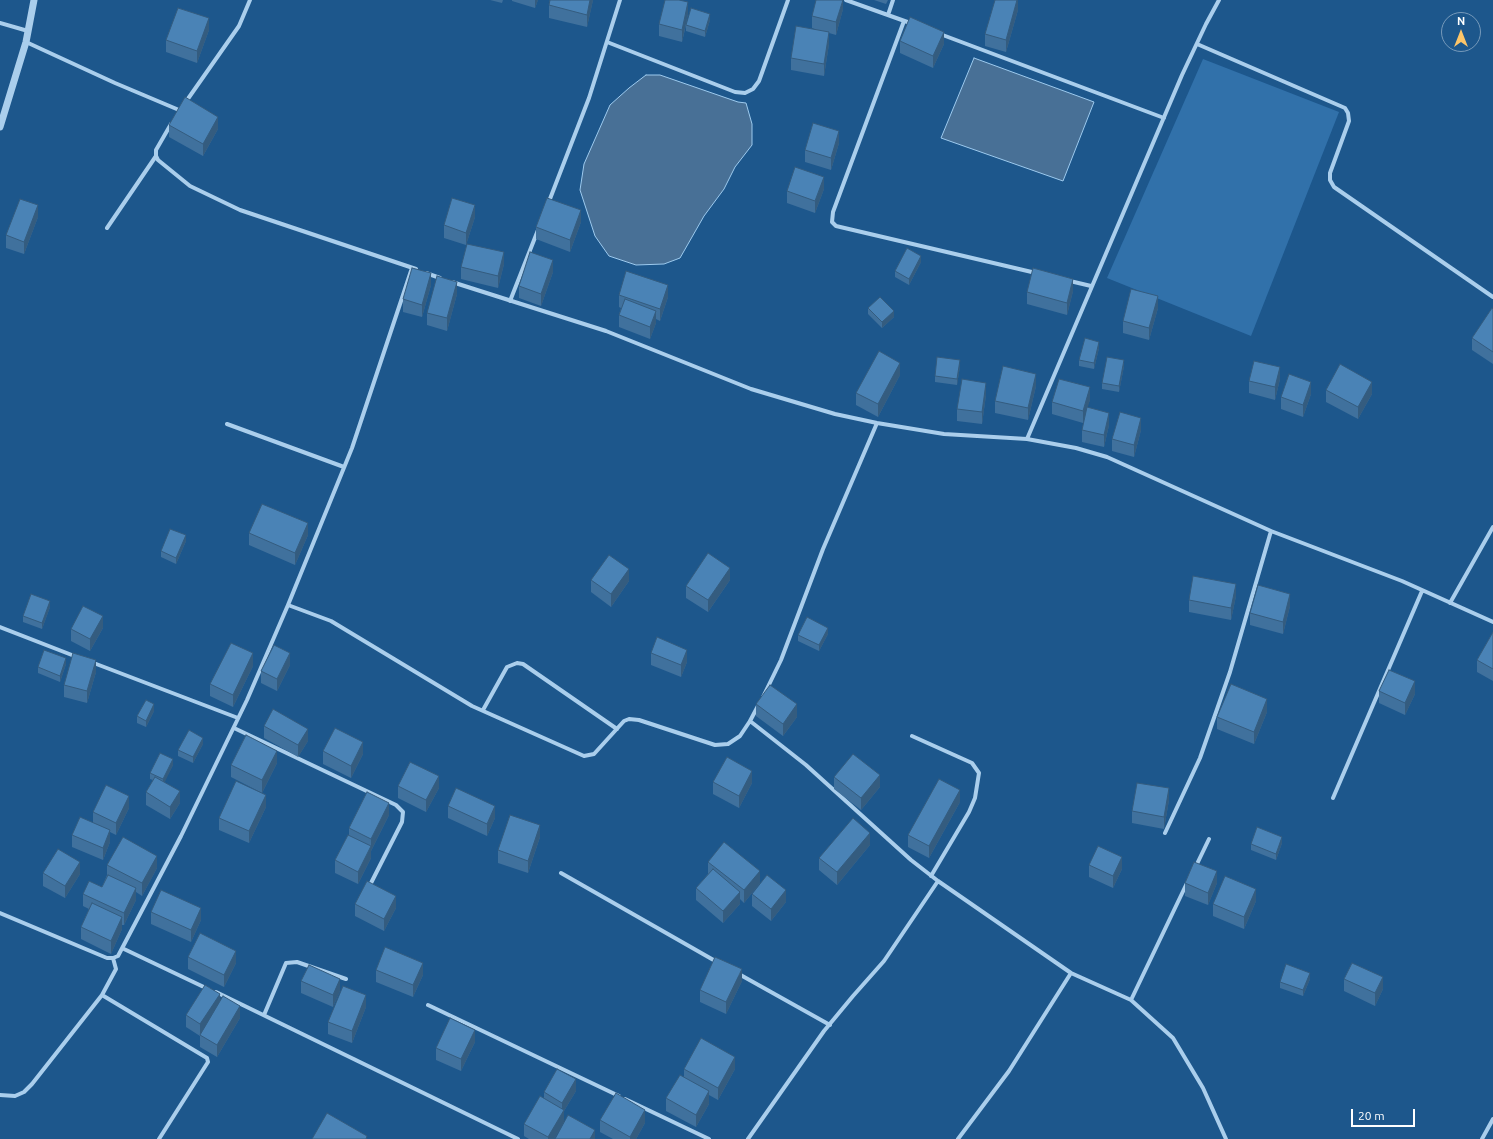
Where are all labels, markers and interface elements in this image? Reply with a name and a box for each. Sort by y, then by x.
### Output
north arrow [1441,12,1481,52]
text: N [1457,15,1465,27]
scale bar [1353,1101,1417,1127]
text: 20 m [1358,1109,1385,1122]

